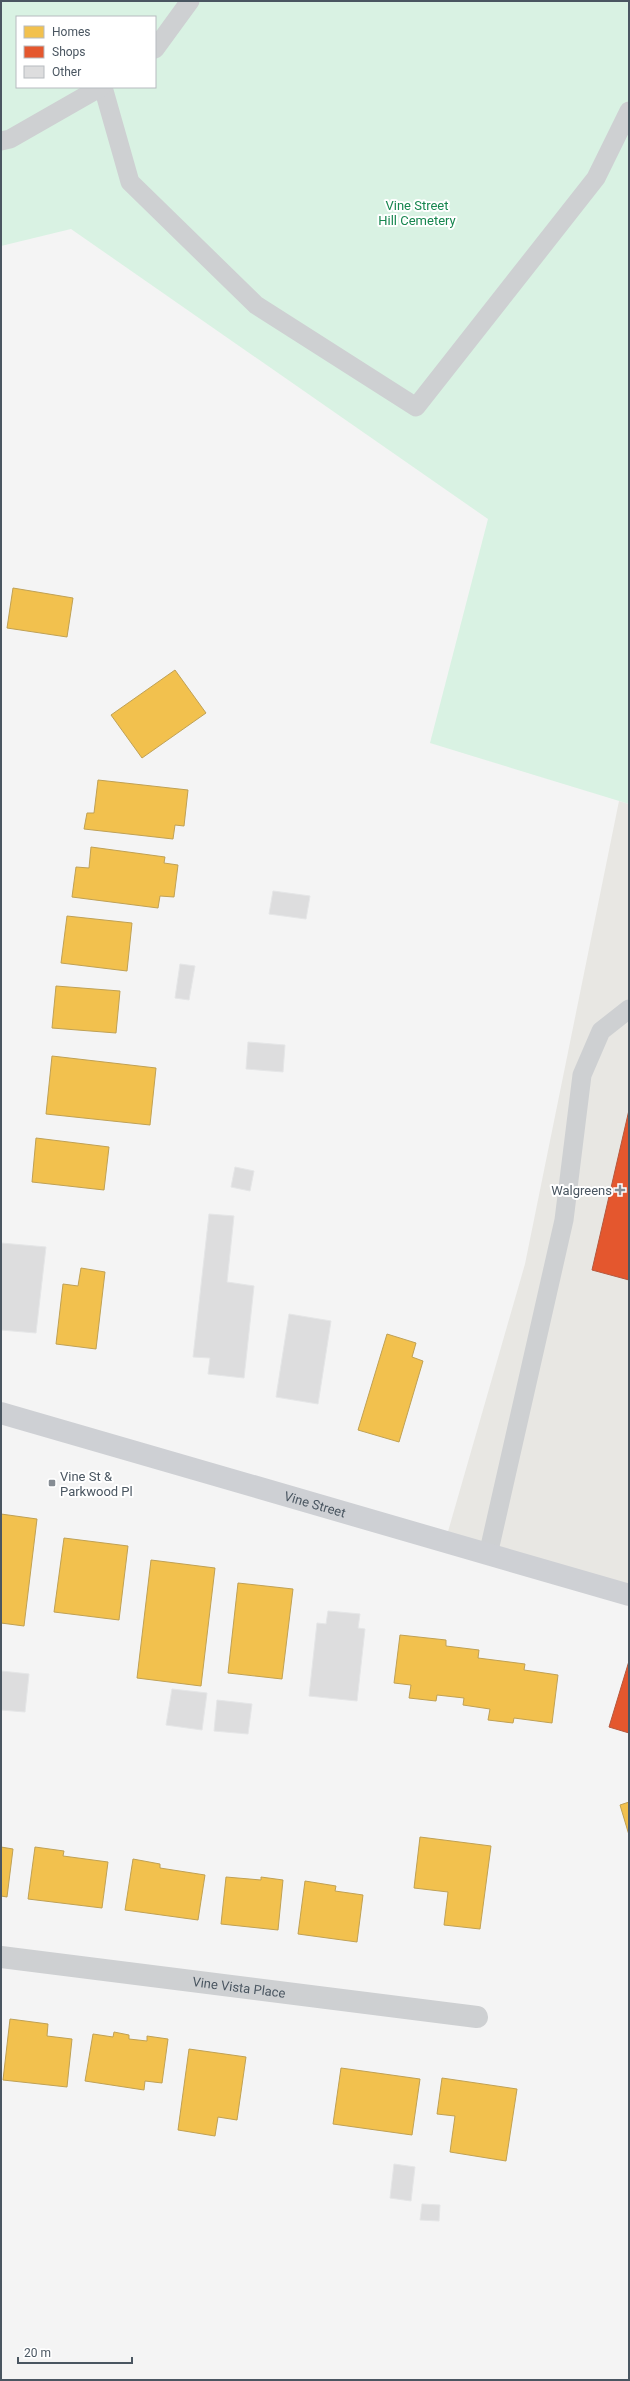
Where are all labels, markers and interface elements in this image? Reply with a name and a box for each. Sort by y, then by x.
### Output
legend [16,16,156,88]
text: Homes [52,25,90,39]
text: Shops [52,45,86,59]
text: Other [52,65,81,79]
park label: Vine Street Hill Cemetery [378,198,456,228]
place label: Walgreens [551,1183,612,1198]
marker: Walgreens [615,1185,625,1195]
place label: Vine St & Parkwood Pl [60,1469,133,1499]
marker: Vine St & Parkwood Pl [47,1478,57,1488]
street label: Vine Street [283,1489,347,1520]
street label: Vine Vista Place [192,1974,287,2001]
scale bar [18,2339,132,2365]
text: 20 m [24,2346,51,2360]

